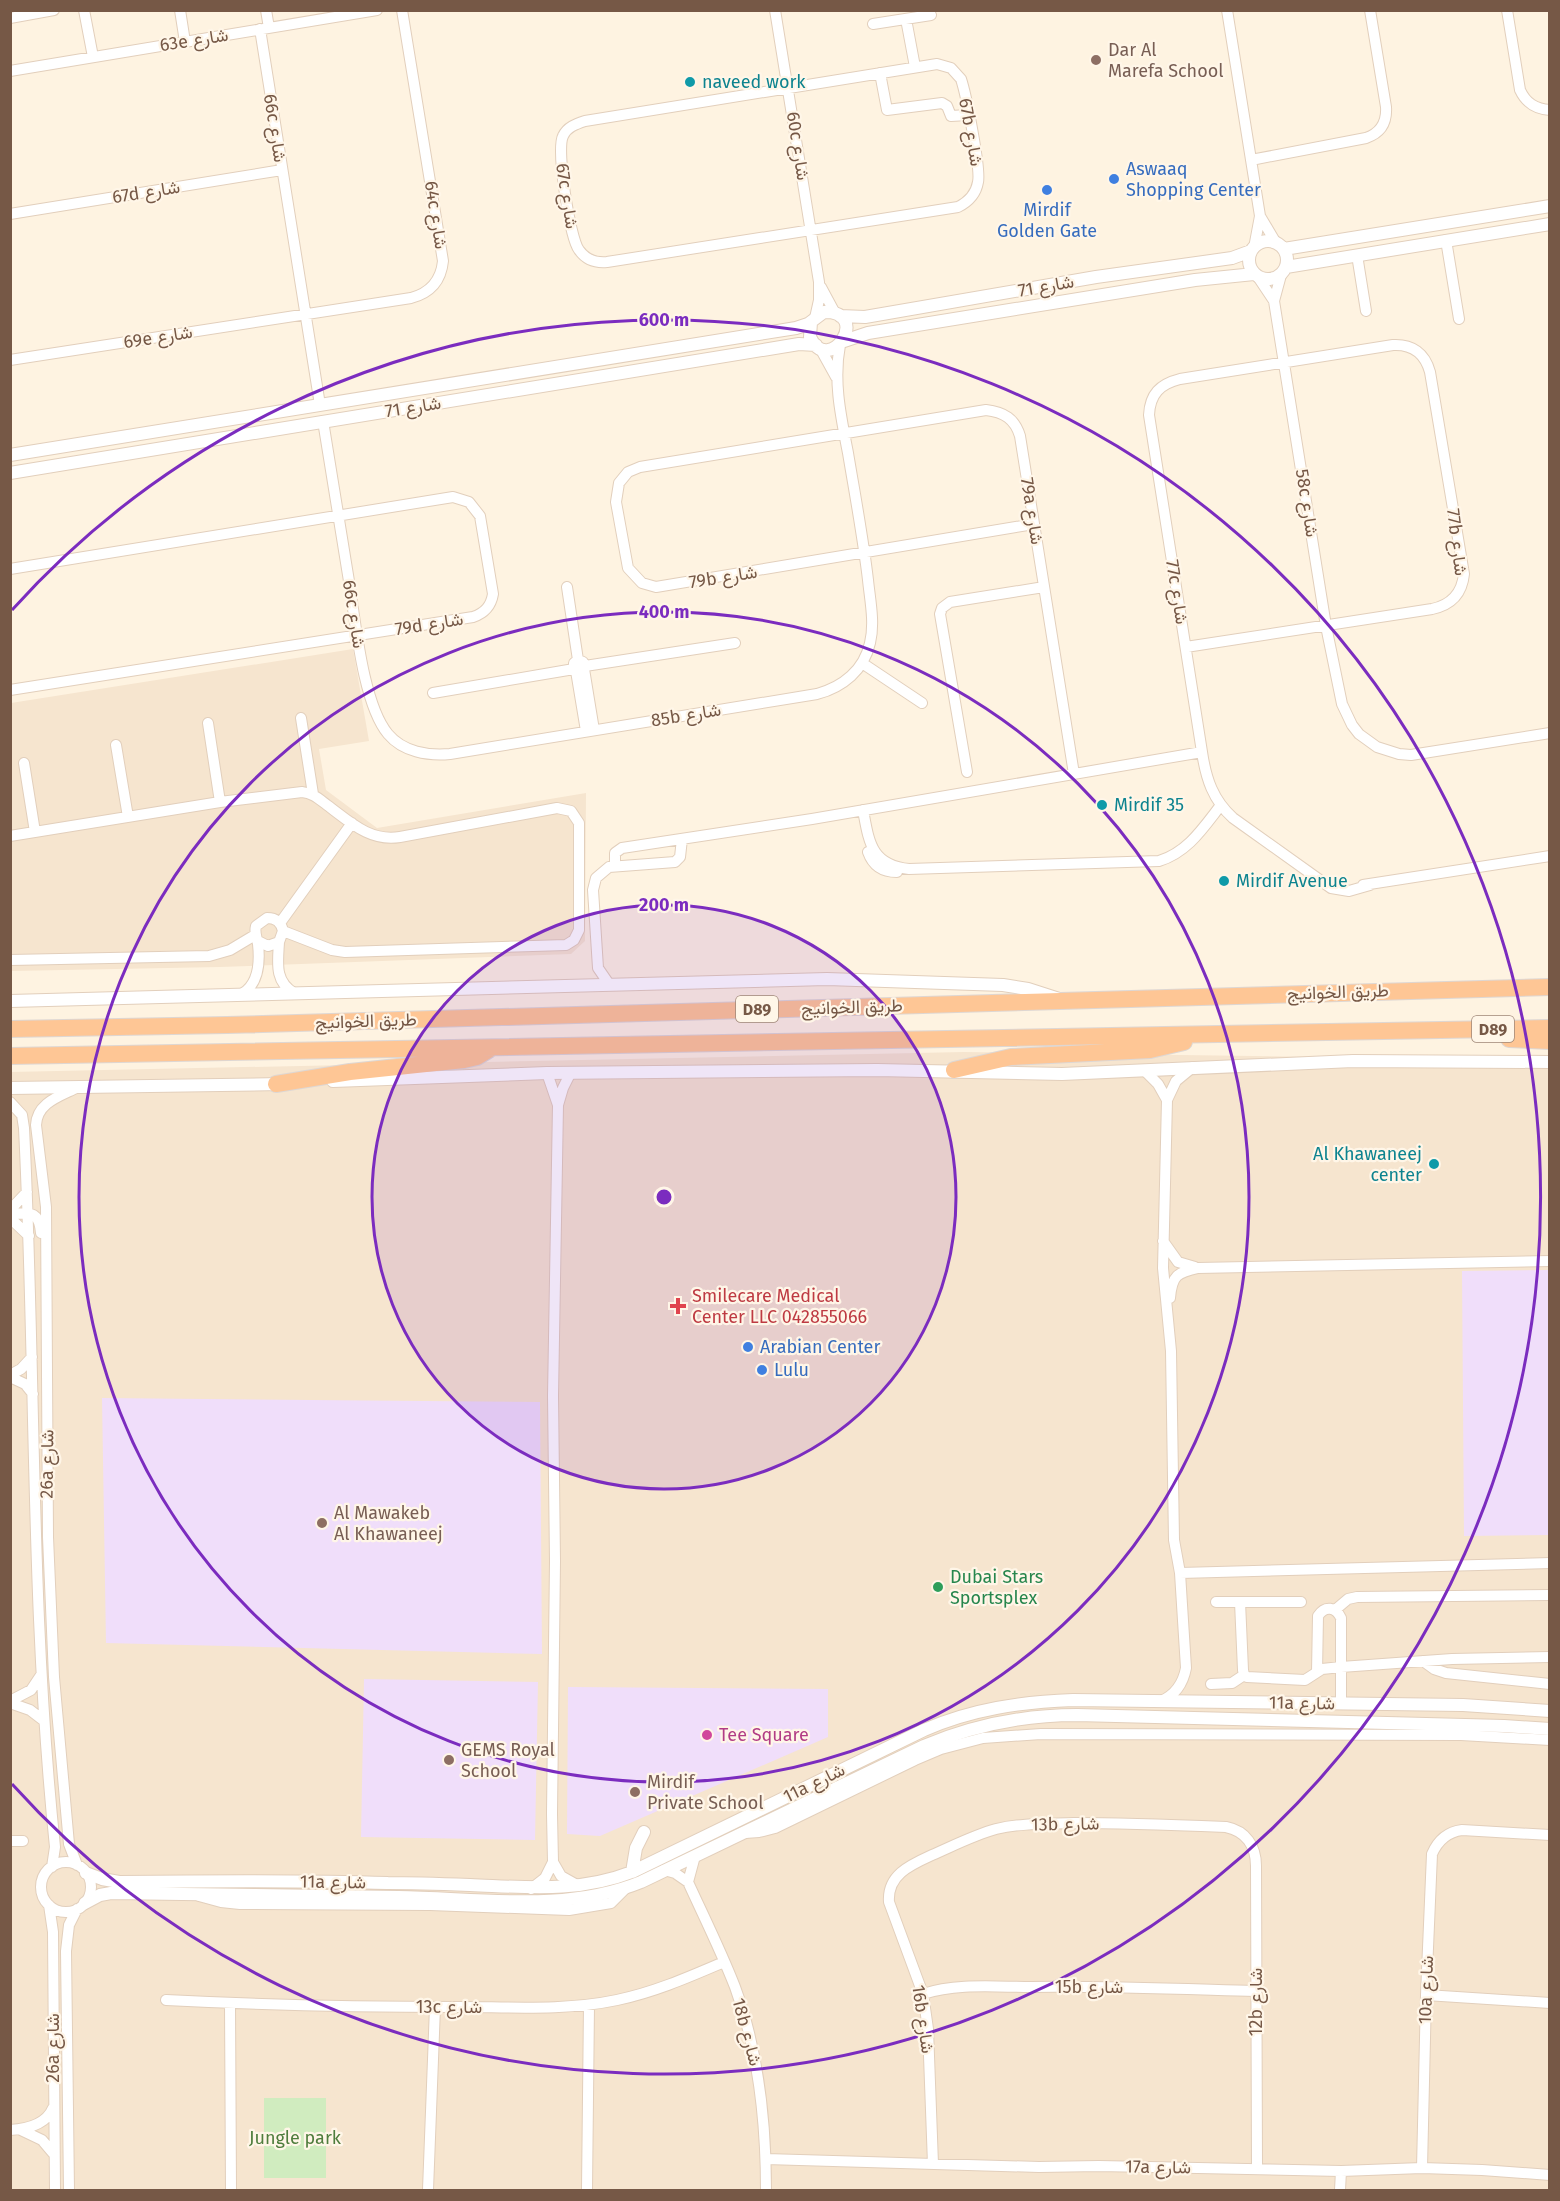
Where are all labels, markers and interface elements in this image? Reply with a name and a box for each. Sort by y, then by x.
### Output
street label: 63e شارع [158,24,230,57]
place label: Dar Al Marefa School [1108,39,1223,82]
marker: Dar Al Marefa School [1089,53,1103,67]
place label: naveed work [702,71,806,93]
marker: naveed work [683,75,697,89]
street label: 66c شارع [258,92,291,164]
street label: 67b شارع [953,96,988,168]
street label: 60c شارع [781,110,814,182]
place label: Aswaaq Shopping Center [1126,158,1261,201]
street label: 67c شارع [550,162,583,231]
marker: Aswaaq Shopping Center [1107,172,1121,186]
street label: 67d شارع [111,176,182,209]
street label: 64c شارع [419,179,452,251]
marker: Mirdif Golden Gate [1040,183,1054,197]
place label: Mirdif Golden Gate [997,199,1097,242]
street label: شارع 71 [1016,270,1076,303]
text: 600 m [639,309,689,331]
street label: 69e شارع [122,321,194,354]
street label: شارع 71 [383,392,443,423]
street label: 58c شارع [1290,467,1323,539]
street label: 79a شارع [1015,476,1048,546]
street label: 77b شارع [1441,507,1472,577]
street label: 77c شارع [1160,558,1193,626]
street label: 79b شارع [687,561,759,594]
street label: 66c شارع [337,578,370,650]
text: 400 m [639,601,689,623]
street label: 79d شارع [393,608,465,641]
street label: 85b شارع [649,699,723,732]
place label: Mirdif 35 [1114,794,1184,816]
marker: Mirdif 35 [1095,798,1109,812]
place label: Mirdif Avenue [1236,870,1348,892]
marker: Mirdif Avenue [1217,874,1231,888]
text: 200 m [639,894,689,916]
street label: طريق الخوانيج [1287,979,1389,1006]
street label: طريق الخوانيج [801,994,903,1021]
road number: D89 [736,996,778,1022]
street label: طريق الخوانيج [315,1008,417,1035]
road number: D89 [1472,1016,1514,1042]
place label: Al Khawaneej center [1313,1143,1422,1186]
marker: Al Khawaneej center [1427,1157,1441,1171]
centre of rings [654,1187,674,1207]
place label: Smilecare Medical Center LLC 042855066 [692,1285,867,1328]
marker: Smilecare Medical Center LLC 042855066 [669,1297,687,1315]
place label: Arabian Center [760,1336,880,1358]
marker: Arabian Center [741,1340,755,1354]
place label: Lulu [774,1359,809,1381]
marker: Lulu [755,1363,769,1377]
street label: 26a شارع [35,1429,60,1499]
place label: Al Mawakeb Al Khawaneej [334,1502,443,1545]
marker: Al Mawakeb Al Khawaneej [315,1516,329,1530]
place label: Dubai Stars Sportsplex [950,1566,1043,1609]
marker: Dubai Stars Sportsplex [931,1580,945,1594]
street label: 11a شارع [1269,1691,1335,1716]
place label: Tee Square [719,1724,809,1746]
marker: Tee Square [700,1728,714,1742]
place label: GEMS Royal School [461,1739,555,1782]
marker: GEMS Royal School [442,1753,456,1767]
street label: 11a شارع [779,1759,849,1808]
place label: Mirdif Private School [647,1771,764,1814]
marker: Mirdif Private School [628,1785,642,1799]
street label: 13b شارع [1031,1812,1099,1837]
street label: 11a شارع [300,1870,366,1895]
street label: 10a شارع [1414,1955,1439,2025]
street label: 12b شارع [1245,1968,1268,2036]
street label: 15b شارع [1055,1976,1123,1999]
street label: 16b شارع [906,1983,939,2055]
street label: 13c شارع [416,1996,482,2019]
street label: 18b شارع [726,1996,767,2069]
street label: 26a شارع [42,2013,65,2083]
park label: Jungle park [249,2127,342,2149]
street label: 17a شارع [1125,2155,1191,2180]

